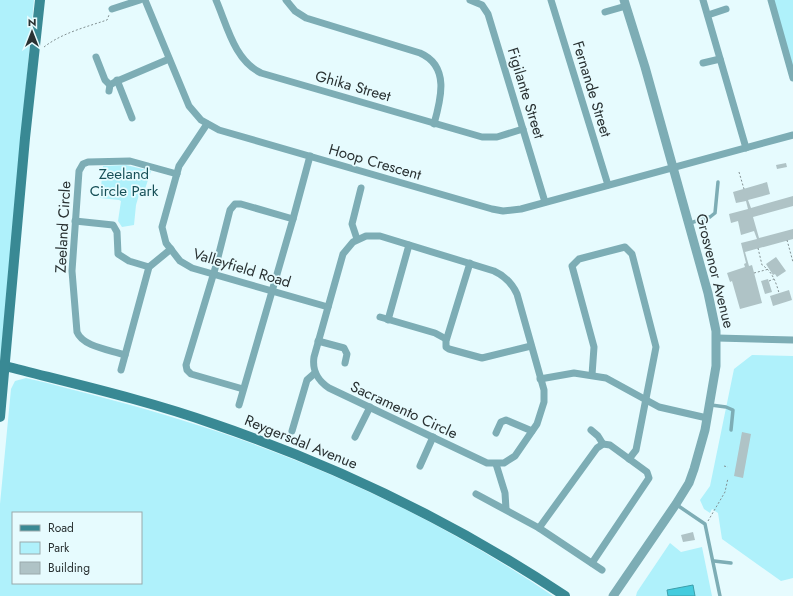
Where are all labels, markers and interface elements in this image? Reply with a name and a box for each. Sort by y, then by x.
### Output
north arrow [12,12,52,52]
text: N [28,14,36,30]
street label: Fernande Street [567,38,617,140]
street label: Figilante Street [502,45,550,142]
street label: Ghika Street [313,65,394,107]
street label: Hoop Crescent [326,138,424,186]
park label: Zeeland Circle Park [90,163,159,202]
street label: Zeeland Circle [50,180,76,274]
street label: Grosvenor Avenue [690,211,740,331]
street label: Valleyfield Road [190,243,294,293]
street label: Sacramento Circle [347,376,461,445]
street label: Reygersdal Avenue [241,409,361,475]
legend [12,512,142,584]
text: Road [48,519,74,537]
text: Park [48,539,70,557]
text: Building [48,559,90,577]

